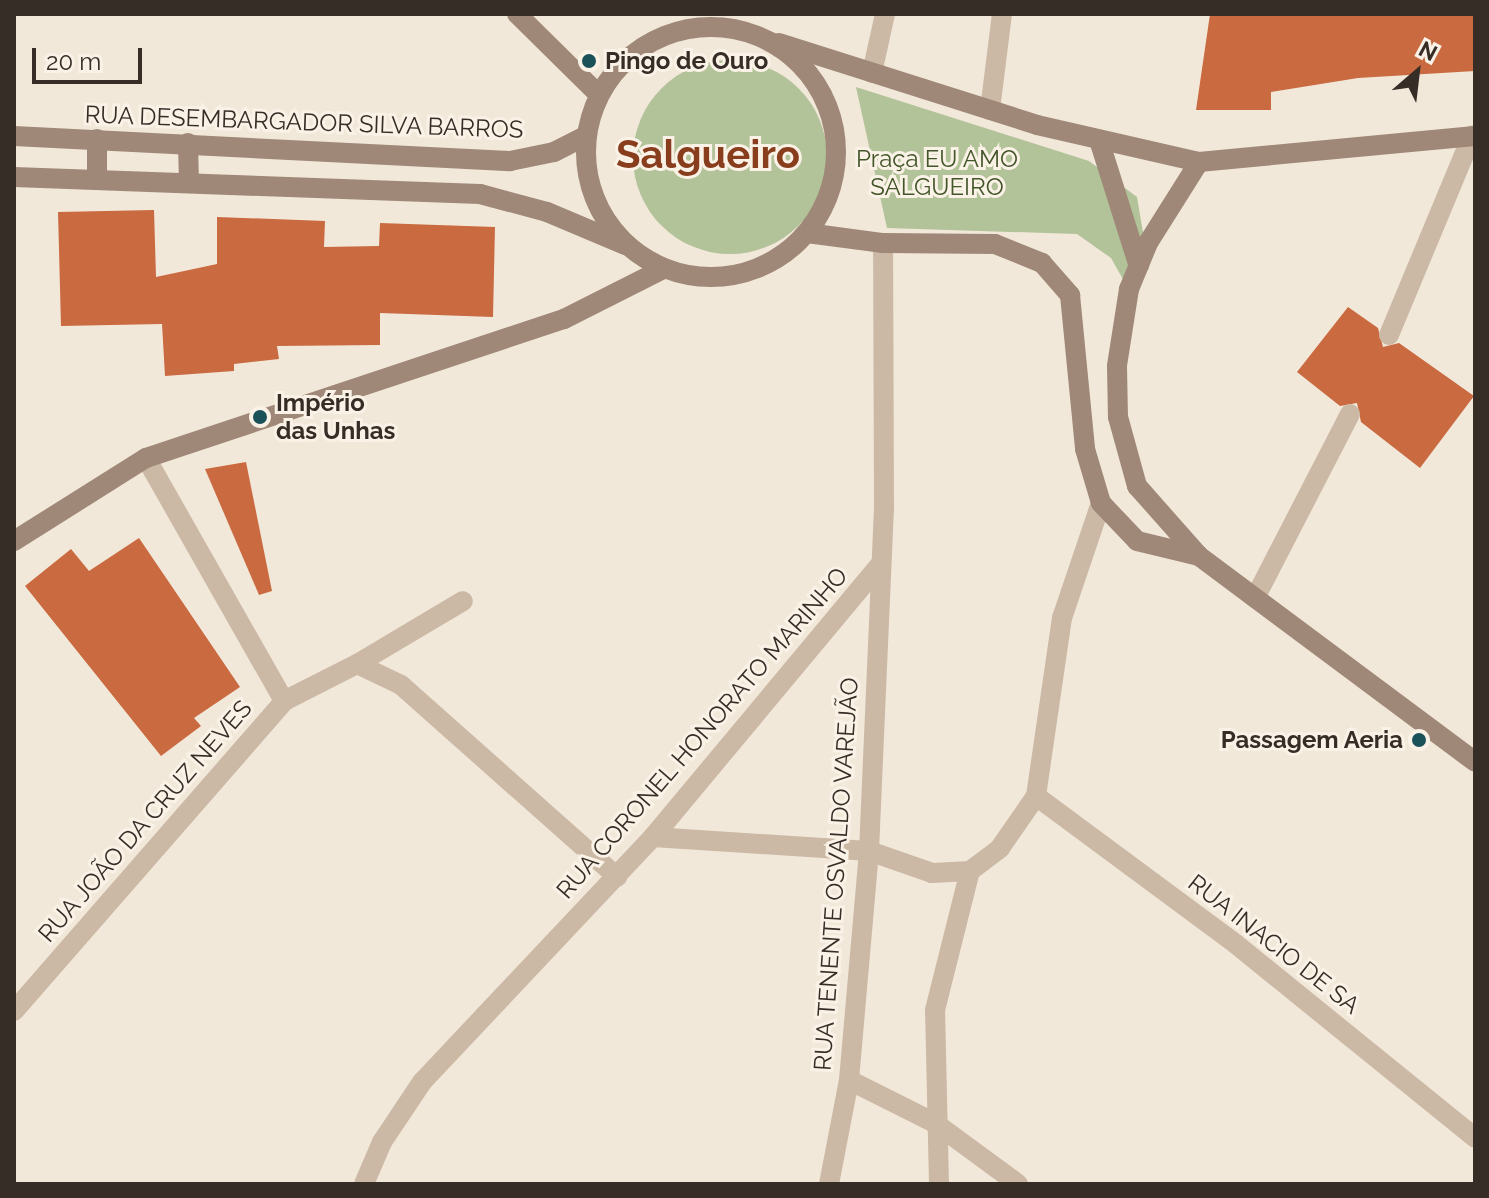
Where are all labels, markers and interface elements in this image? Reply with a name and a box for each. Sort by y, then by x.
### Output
scale bar [36,32,146,82]
north arrow [1377,32,1457,112]
text: N [1415,35,1442,66]
text: 20 m [46,47,101,76]
place label: Pingo de Ouro [605,47,768,75]
marker: Pingo de Ouro [580,52,598,70]
street label: RUA DESEMBARGADOR SILVA BARROS [83,100,525,144]
district label: Salgueiro [616,130,800,178]
park label: Praça EU AMO SALGUEIRO [856,145,1018,201]
place label: Império das Unhas [276,389,395,445]
marker: Império das Unhas [251,408,269,426]
street label: RUA CORONEL HONORATO MARINHO [550,561,854,905]
street label: RUA TENENTE OSVALDO VAREJÃO [808,675,864,1073]
street label: RUA JOÃO DA CRUZ NEVES [31,693,259,949]
place label: Passagem Aeria [1220,726,1403,754]
marker: Passagem Aeria [1410,731,1428,749]
street label: RUA INACIO DE SA [1182,868,1366,1020]

